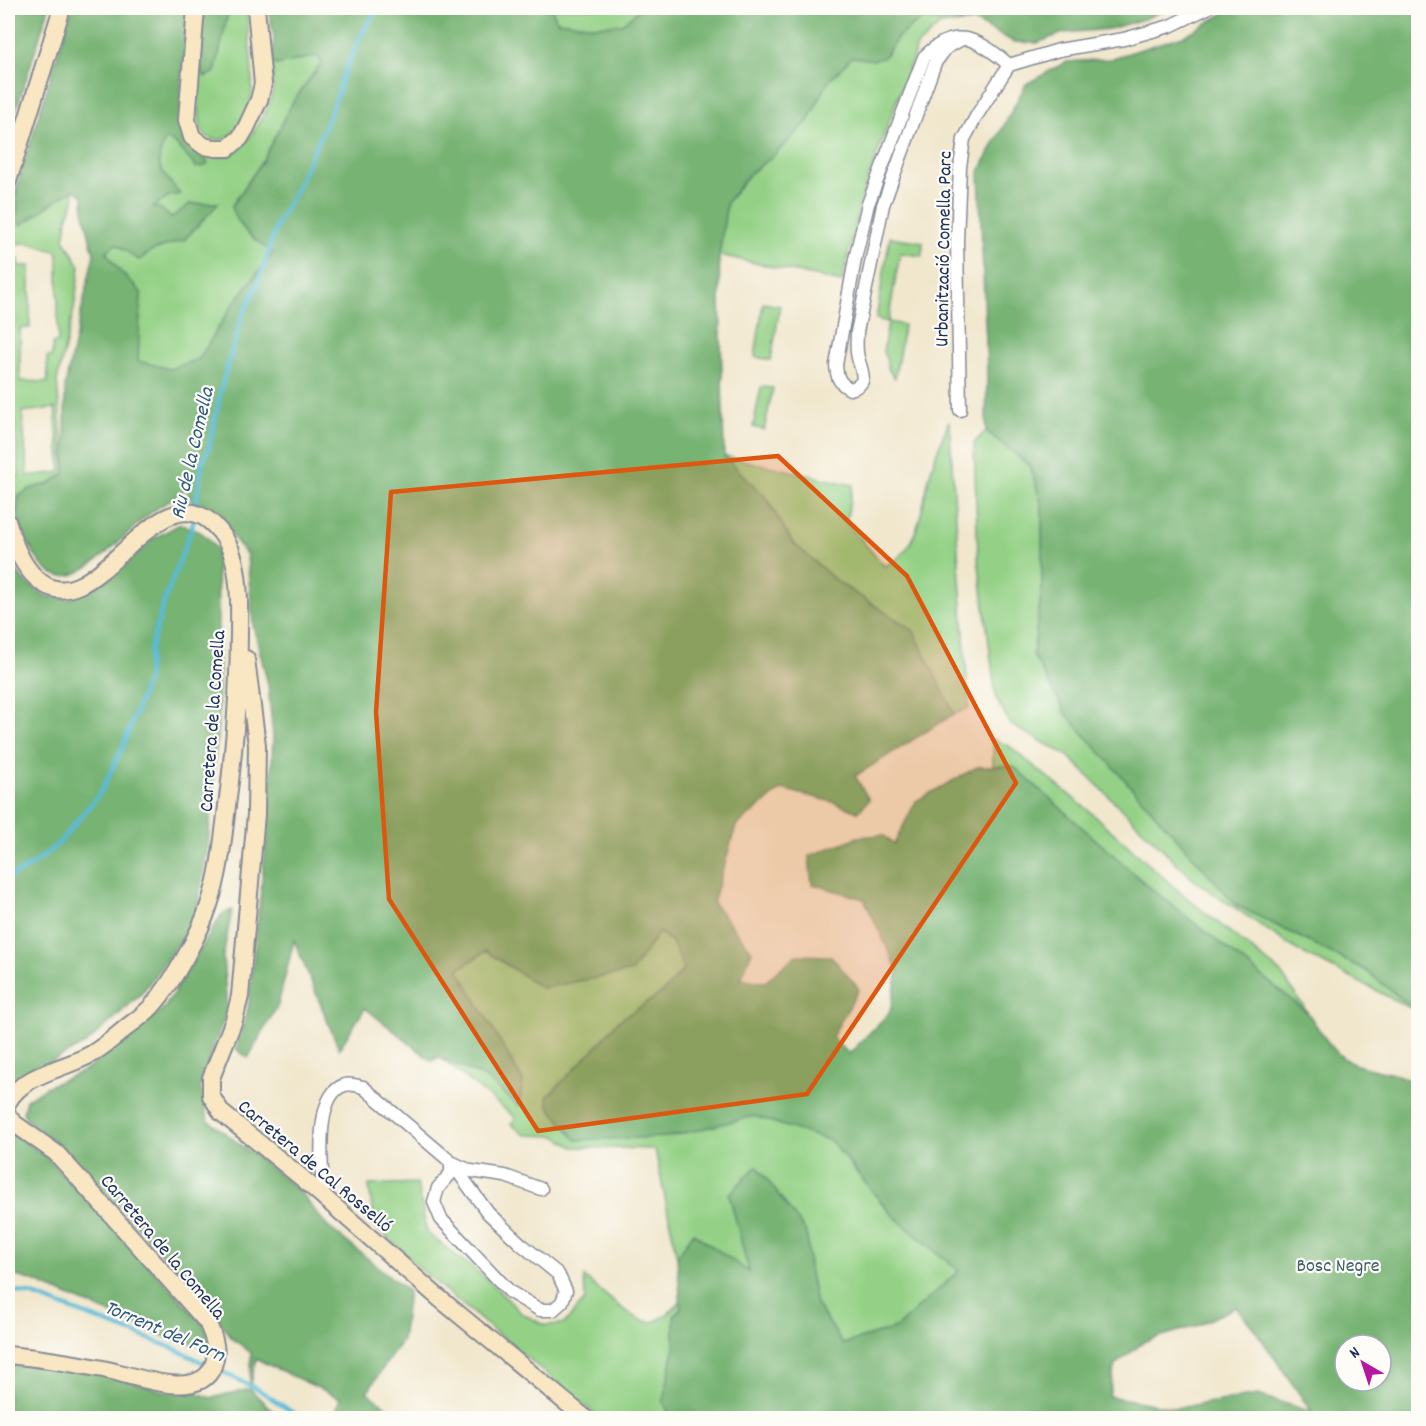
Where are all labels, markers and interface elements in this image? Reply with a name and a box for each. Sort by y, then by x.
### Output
street label: Urbanització Comella Parc [929,151,961,347]
water label: Riu de la Comella [164,384,224,523]
street label: Carretera de la Comella [194,629,234,813]
street label: Carretera de Cal Rosselló [231,1094,398,1241]
street label: Carretera de la Comella [92,1169,231,1327]
park label: Bosc Negre [1296,1253,1380,1281]
water label: Torrent del Forn [99,1294,230,1372]
north arrow [1333,1333,1393,1393]
text: N [1345,1342,1366,1365]

